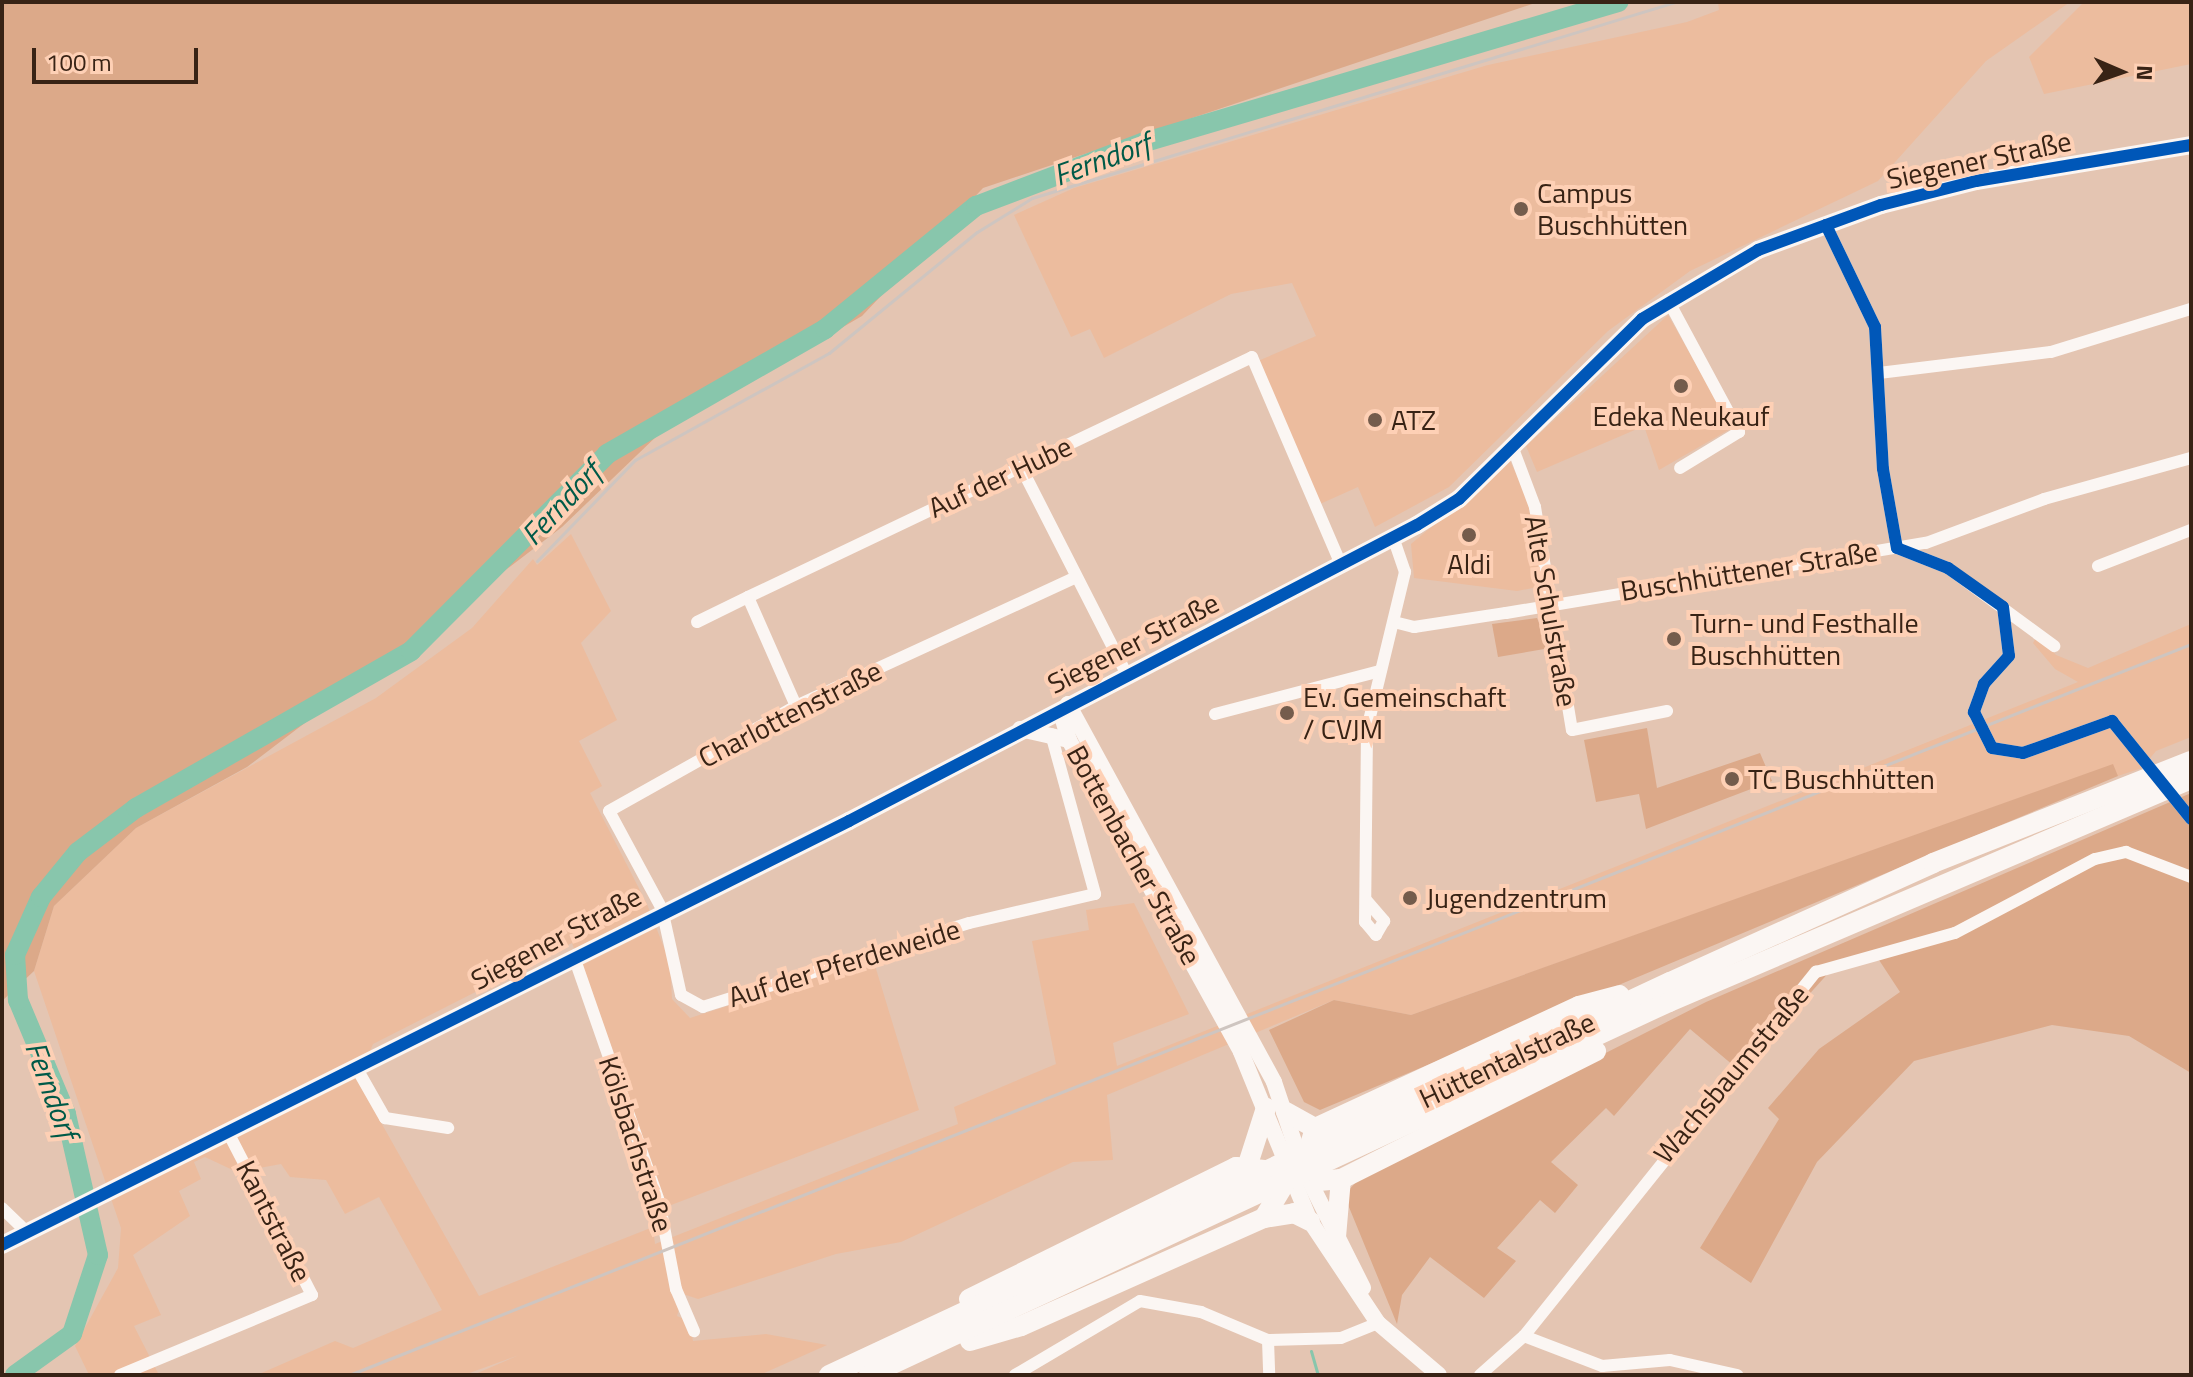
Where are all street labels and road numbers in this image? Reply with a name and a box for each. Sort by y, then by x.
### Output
street label: Siegener Straße [1884,124,2074,196]
street label: Auf der Hube [923,429,1077,525]
street label: Alte Schulstraße [1518,513,1584,709]
street label: Buschhüttener Straße [1618,534,1880,608]
street label: Siegener Straße [1042,585,1224,701]
street label: Charlottenstraße [693,653,887,775]
street label: Bottenbacher Straße [1060,740,1208,970]
street label: Siegener Straße [465,879,647,997]
street label: Auf der Pferdeweide [724,912,964,1014]
street label: Wachsbaumstraße [1647,978,1815,1170]
street label: Hüttentalstraße [1414,1005,1600,1115]
street label: Kölsbachstraße [592,1052,680,1236]
street label: Kantstraße [229,1155,319,1287]

